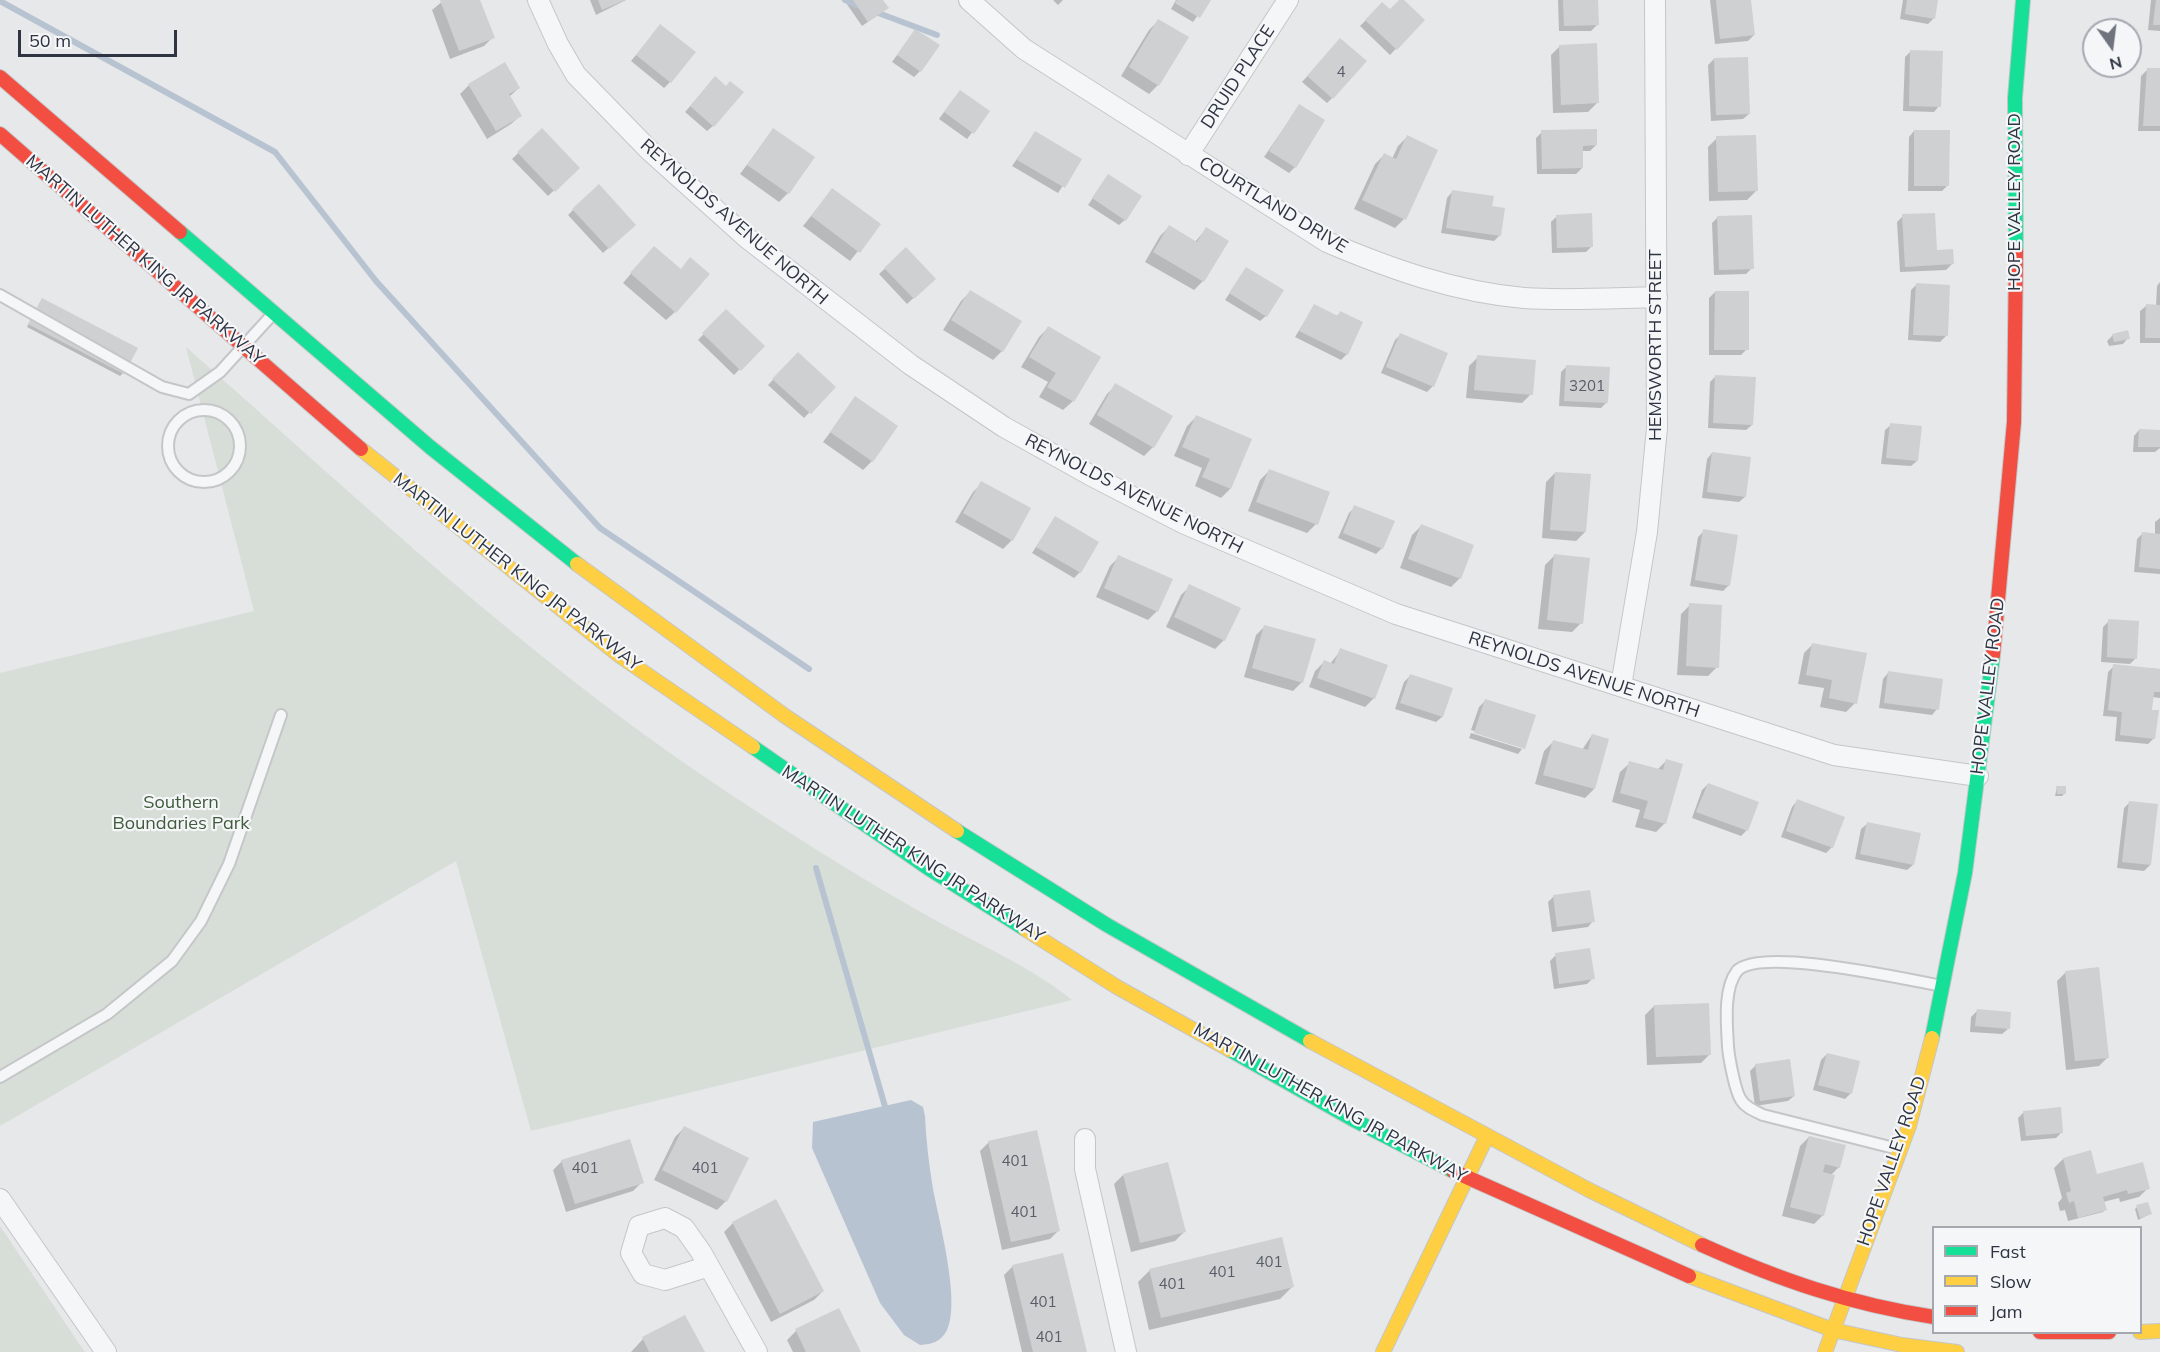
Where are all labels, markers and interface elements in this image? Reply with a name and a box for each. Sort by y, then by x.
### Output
scale bar [21,18,180,56]
north arrow [2082,18,2142,78]
street label: DRUID PLACE [1197,21,1279,133]
text: 50 m [29,29,71,52]
text: N [2108,52,2124,75]
house number: 4 [1337,63,1345,81]
street label: HOPE VALLEY ROAD [2004,113,2026,291]
street label: REYNOLDS AVENUE NORTH [636,134,832,310]
street label: MARTIN LUTHER KING JR PARKWAY [21,150,269,370]
street label: COURTLAND DRIVE [1195,152,1351,258]
street label: HEMSWORTH STREET [1645,249,1667,441]
house number: 3201 [1569,377,1605,395]
street label: REYNOLDS AVENUE NORTH [1021,429,1247,559]
street label: MARTIN LUTHER KING JR PARKWAY [389,468,645,676]
street label: HOPE VALLEY ROAD [1966,596,2010,776]
street label: REYNOLDS AVENUE NORTH [1466,627,1702,723]
street label: MARTIN LUTHER KING JR PARKWAY [778,761,1048,947]
park label: Southern Boundaries Park [112,792,250,834]
street label: MARTIN LUTHER KING JR PARKWAY [1190,1019,1470,1187]
street label: HOPE VALLEY ROAD [1853,1073,1931,1249]
house number: 401 [1002,1152,1028,1170]
house number: 401 [572,1159,598,1177]
house number: 401 [692,1159,718,1177]
house number: 401 [1011,1203,1037,1221]
legend [1932,1226,2142,1334]
text: Fast [1990,1240,2026,1263]
house number: 401 [1256,1253,1282,1271]
house number: 401 [1209,1263,1235,1281]
text: Slow [1990,1270,2031,1293]
house number: 401 [1159,1275,1185,1293]
house number: 401 [1030,1293,1056,1311]
text: Jam [1990,1300,2023,1323]
house number: 401 [1036,1328,1062,1346]

